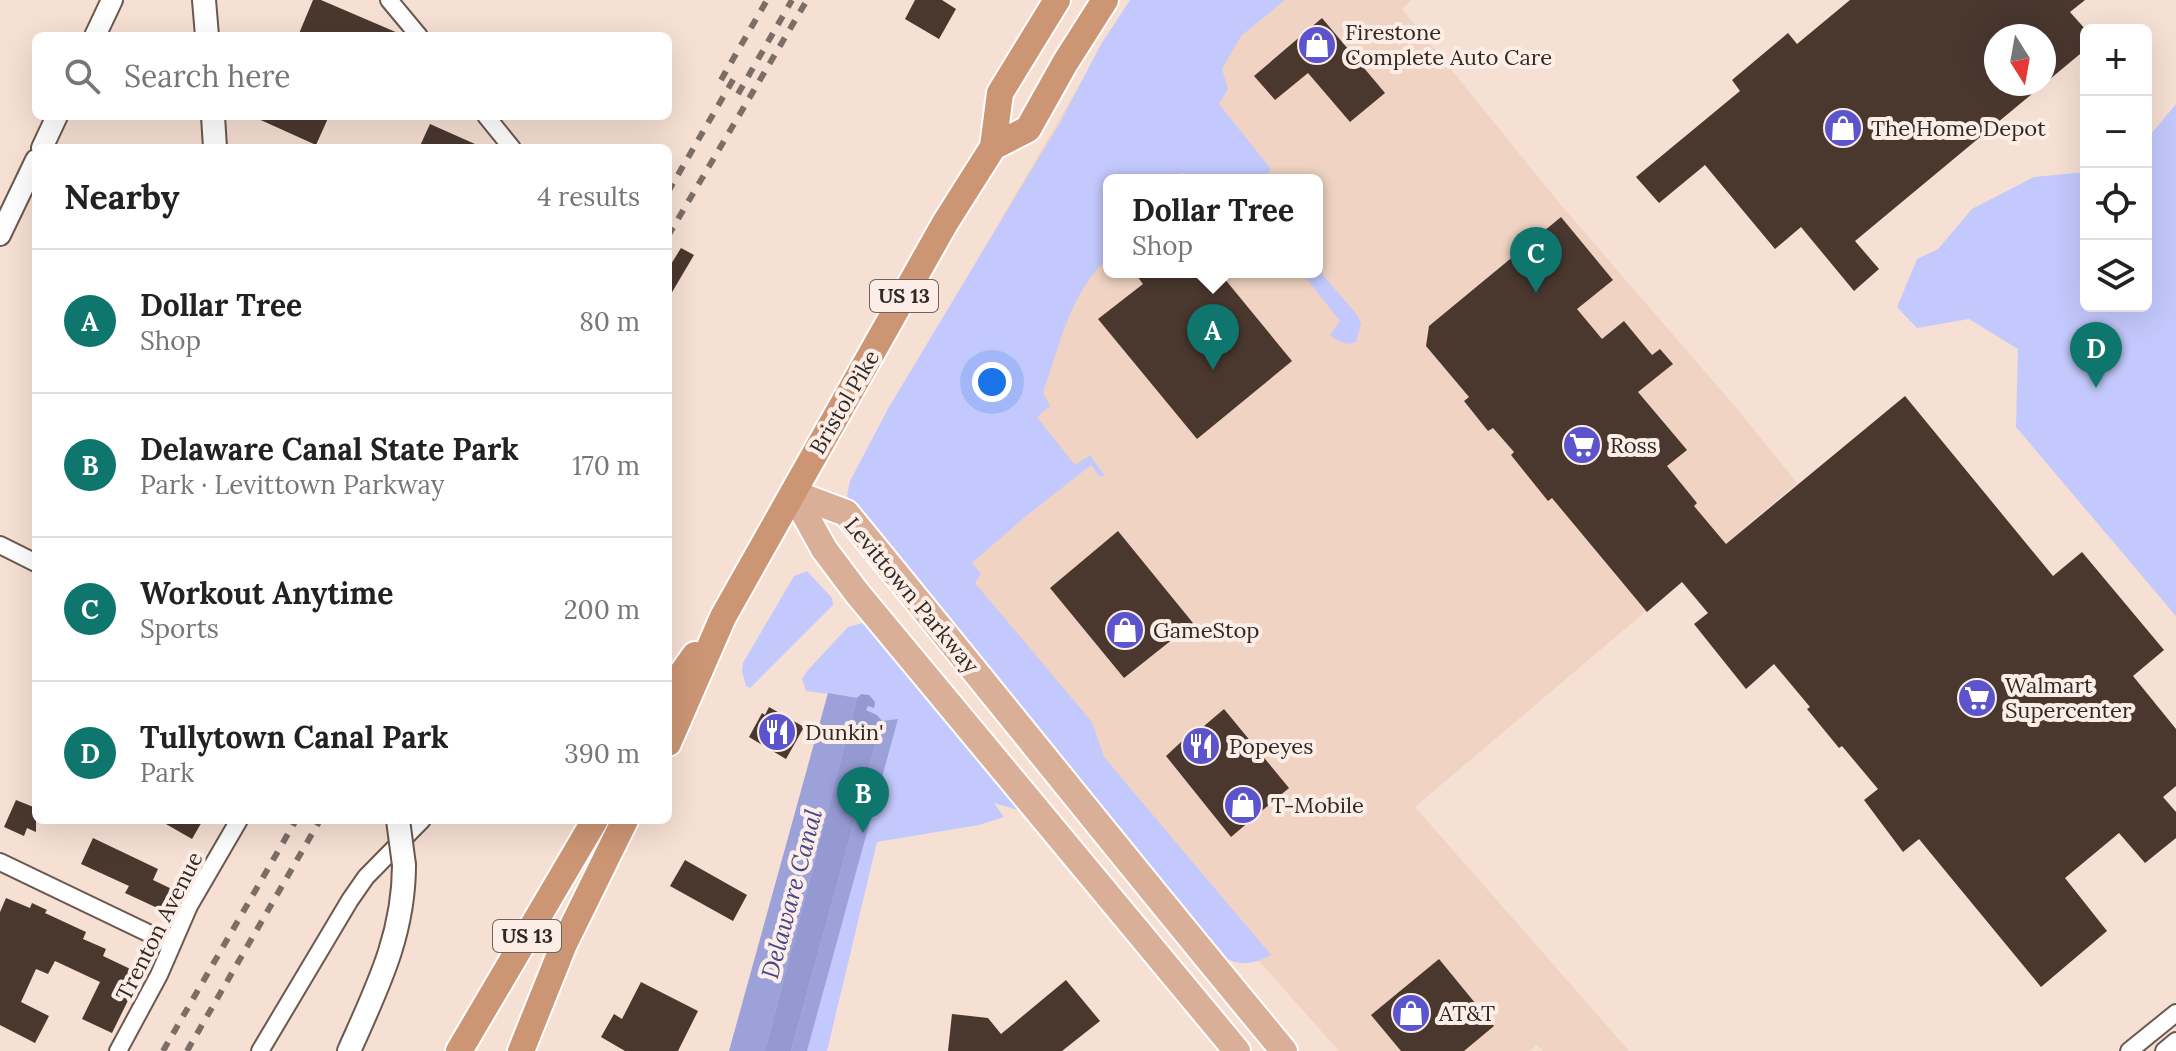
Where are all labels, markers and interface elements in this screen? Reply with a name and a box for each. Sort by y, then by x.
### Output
place label: Firestone Complete Auto Care [1345,18,1552,71]
shop icon: Firestone Complete Auto Care [1296,24,1338,66]
north arrow [1984,24,2056,96]
map controls [2080,24,2152,312]
button: + [2080,24,2152,96]
search box [32,32,672,120]
icon: search [60,54,104,98]
text: Search here [124,57,291,95]
button: − [2080,96,2152,168]
shop icon: The Home Depot [1822,107,1864,149]
place label: The Home Depot [1871,114,2046,142]
button: locate [2080,168,2152,240]
popup [1103,174,1323,278]
text: Nearby [64,175,180,218]
text: 4 results [537,180,640,213]
text: Dollar Tree [1132,191,1294,229]
pin: C [1510,227,1562,293]
text: Shop [1132,229,1193,262]
button: layers [2080,240,2152,312]
road number: US 13 [870,280,938,312]
text: Dollar Tree [140,286,302,324]
pin: A [1187,304,1239,370]
text: A [81,305,99,338]
text: 80 m [579,305,640,338]
pin: D [2070,322,2122,388]
text: Shop [140,324,201,357]
street label: Bristol Pike [803,345,885,459]
your location [972,362,1012,402]
supermarket icon: Ross [1561,424,1603,466]
text: Delaware Canal State Park [140,430,519,468]
place label: Ross [1610,431,1657,459]
text: B [81,449,99,482]
text: 170 m [572,449,640,482]
text: Park · Levittown Parkway [140,468,444,501]
street label: Levittown Parkway [839,511,986,679]
text: Workout Anytime [140,574,393,612]
text: C [81,593,99,626]
text: 200 m [564,593,640,626]
shop icon: GameStop [1104,609,1146,651]
text: Sports [140,612,219,645]
place label: GameStop [1153,616,1259,644]
place label: Walmart Supercenter [2005,671,2132,724]
supermarket icon: Walmart Supercenter [1956,677,1998,719]
restaurant icon: Dunkin' [756,711,798,753]
text: Tullytown Canal Park [140,718,449,756]
place label: Dunkin' [805,718,884,746]
restaurant icon: Popeyes [1180,725,1222,767]
place label: Popeyes [1229,732,1313,760]
text: D [80,737,100,770]
text: 390 m [564,737,640,770]
text: Park [140,756,194,789]
pin: B [837,767,889,833]
shop icon: T-Mobile [1222,784,1264,826]
place label: T-Mobile [1271,791,1364,819]
water label: Delaware Canal [754,806,829,982]
street label: Trenton Avenue [109,847,209,1005]
road number: US 13 [493,920,561,952]
shop icon: AT&T [1390,992,1432,1034]
place label: AT&T [1438,999,1495,1027]

